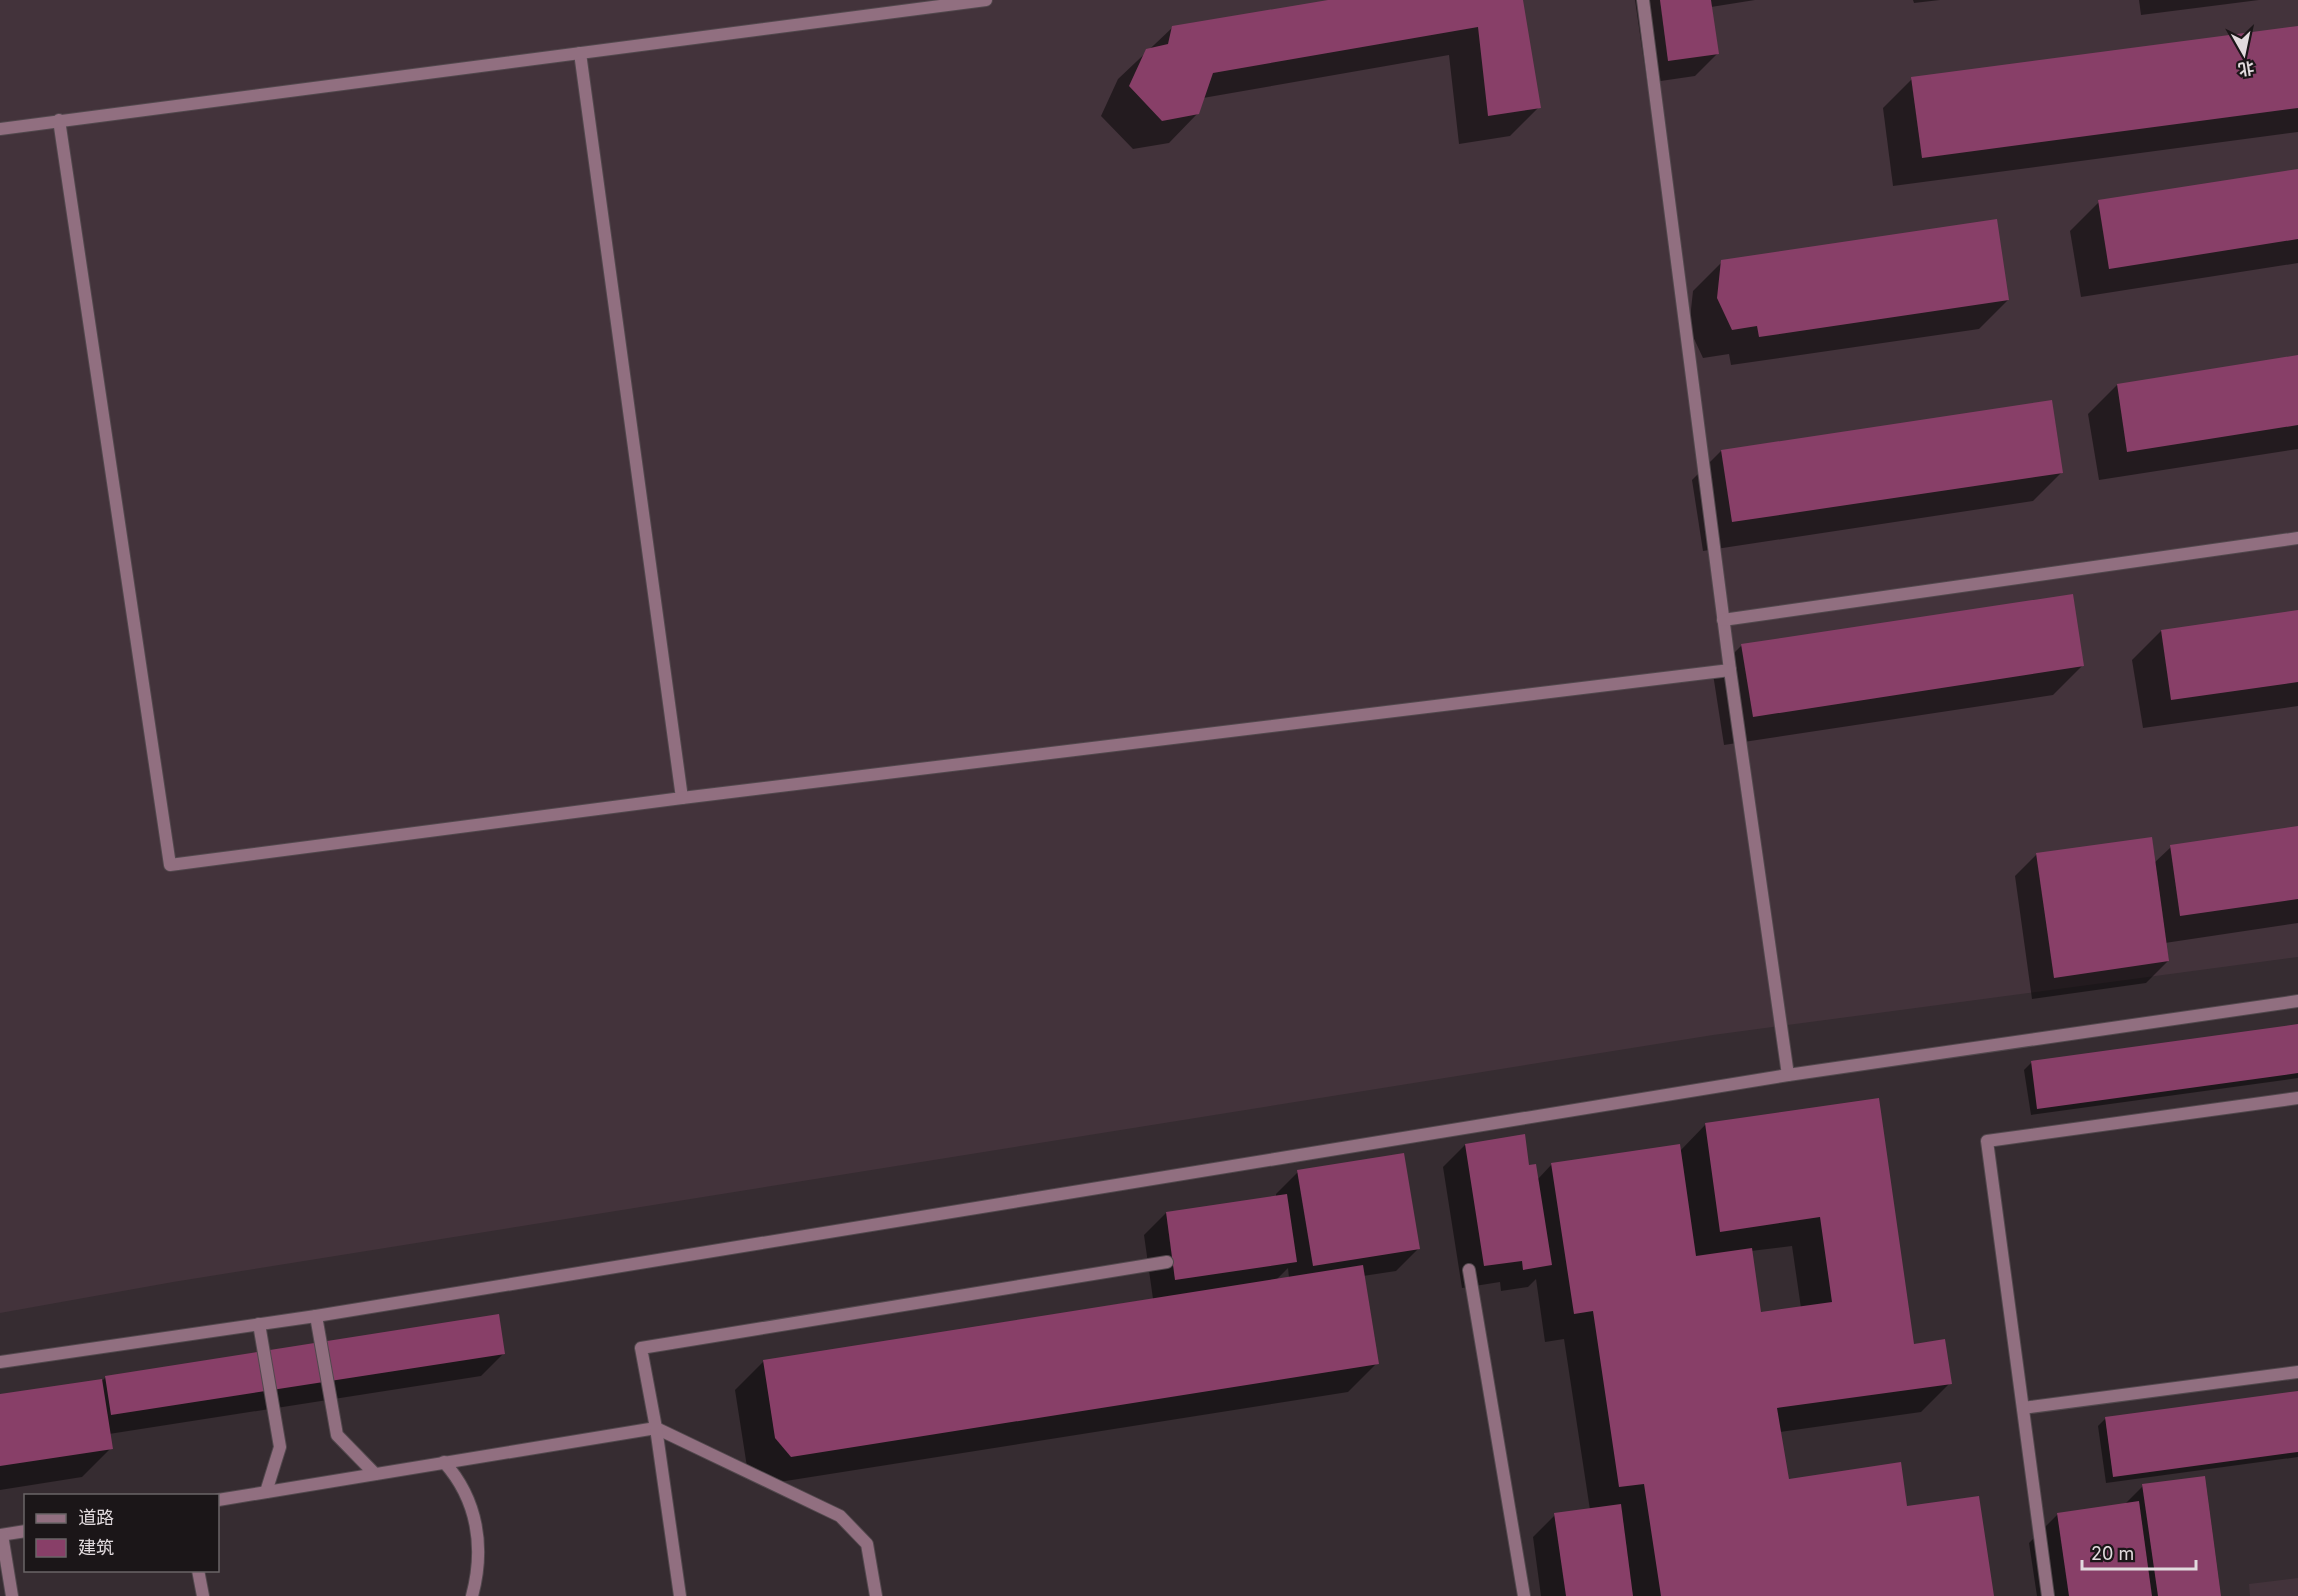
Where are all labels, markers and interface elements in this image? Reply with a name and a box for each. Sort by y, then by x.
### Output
north arrow [2214,24,2274,84]
text: 北 [2237,58,2256,80]
legend [24,1494,219,1572]
text: 道路 [78,1507,114,1528]
scale bar [2082,1533,2196,1571]
text: 建筑 [78,1537,114,1558]
text: 20 m [2091,1543,2134,1564]

